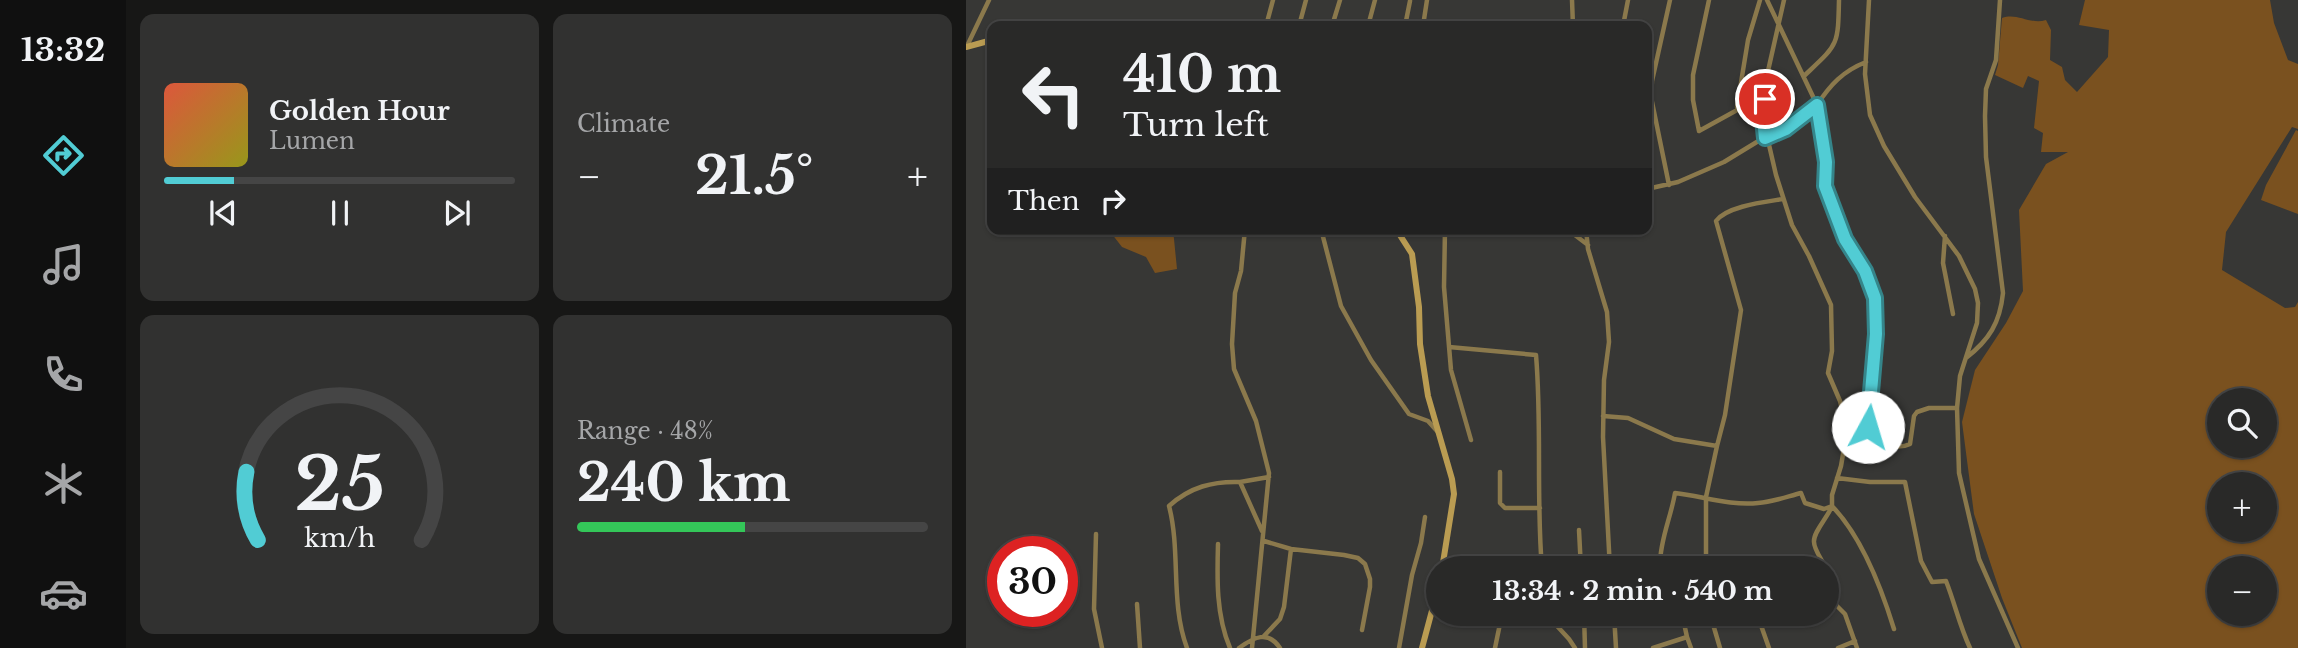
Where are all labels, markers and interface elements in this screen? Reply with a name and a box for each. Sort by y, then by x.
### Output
text: 13:32 [21,30,105,70]
text: 410 m [1123,44,1281,105]
icon: left [1008,49,1099,140]
pin [1735,69,1795,129]
icon: arrive [1746,80,1784,118]
text: Golden Hour [269,95,450,127]
text: Turn left [1123,105,1269,145]
text: Climate [577,110,670,138]
text: Lumen [269,127,355,155]
icon: directions [39,131,88,180]
text: 21.5° [695,144,813,208]
text: − [577,153,601,200]
text: + [907,153,928,200]
icon: right [1094,182,1132,220]
text: Then [1008,185,1080,217]
icon: previous [204,194,242,232]
icon: pause [321,194,359,232]
icon: next [438,194,476,232]
icon: music [39,240,88,289]
icon: phone [39,350,88,399]
map controls [2207,388,2277,626]
button: search [2207,388,2277,458]
position arrow [1831,390,1905,464]
text: Range · 48% [577,417,713,445]
text: 25 [294,440,385,531]
text: 240 km [577,451,791,515]
icon: climate [39,459,88,508]
button: + [2207,472,2277,542]
text: km/h [304,523,375,554]
speed limit sign: 30 [987,536,1078,627]
button: − [2207,556,2277,626]
icon: car [39,569,88,618]
text: 13:34 · 2 min · 540 m [1492,575,1773,607]

